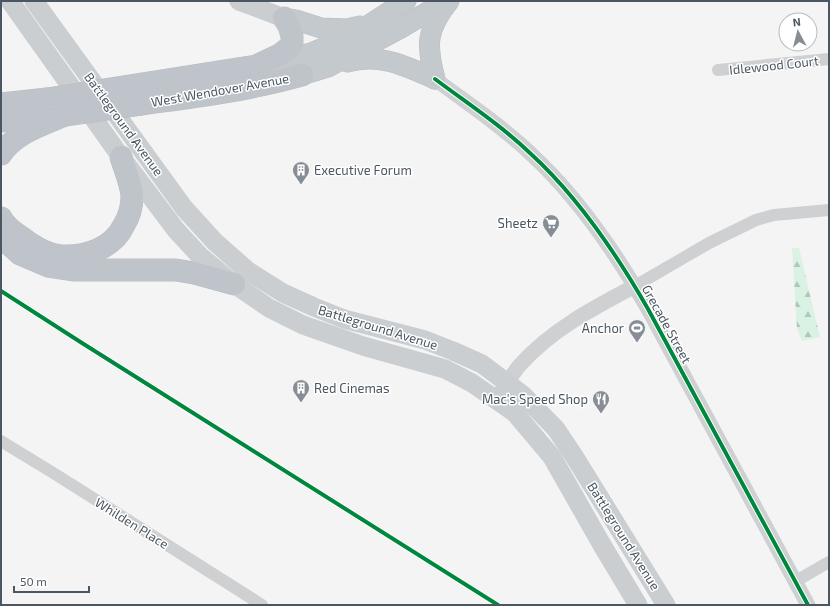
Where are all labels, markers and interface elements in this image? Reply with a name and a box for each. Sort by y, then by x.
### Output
north arrow [778,12,818,52]
text: N [792,15,802,29]
street label: Idlewood Court [728,52,820,78]
street label: Battleground Avenue [81,69,167,179]
street label: West Wendover Avenue [150,70,290,110]
building icon: Executive Forum [291,160,311,185]
place label: Executive Forum [314,162,412,178]
supermarket icon: Sheetz [541,213,561,238]
place label: Sheetz [498,215,538,231]
street label: Grecade Street [639,282,695,366]
street label: Battleground Avenue [316,301,440,353]
sports icon: Anchor [627,318,647,343]
place label: Anchor [582,320,624,336]
building icon: Red Cinemas [291,378,311,403]
place label: Red Cinemas [314,380,390,396]
restaurant icon: Mac's Speed Shop [591,389,611,414]
place label: Mac's Speed Shop [482,391,588,407]
street label: Battleground Avenue [584,479,664,593]
street label: Whilden Place [92,494,172,552]
scale bar [14,568,89,594]
text: 50 m [20,574,47,588]

